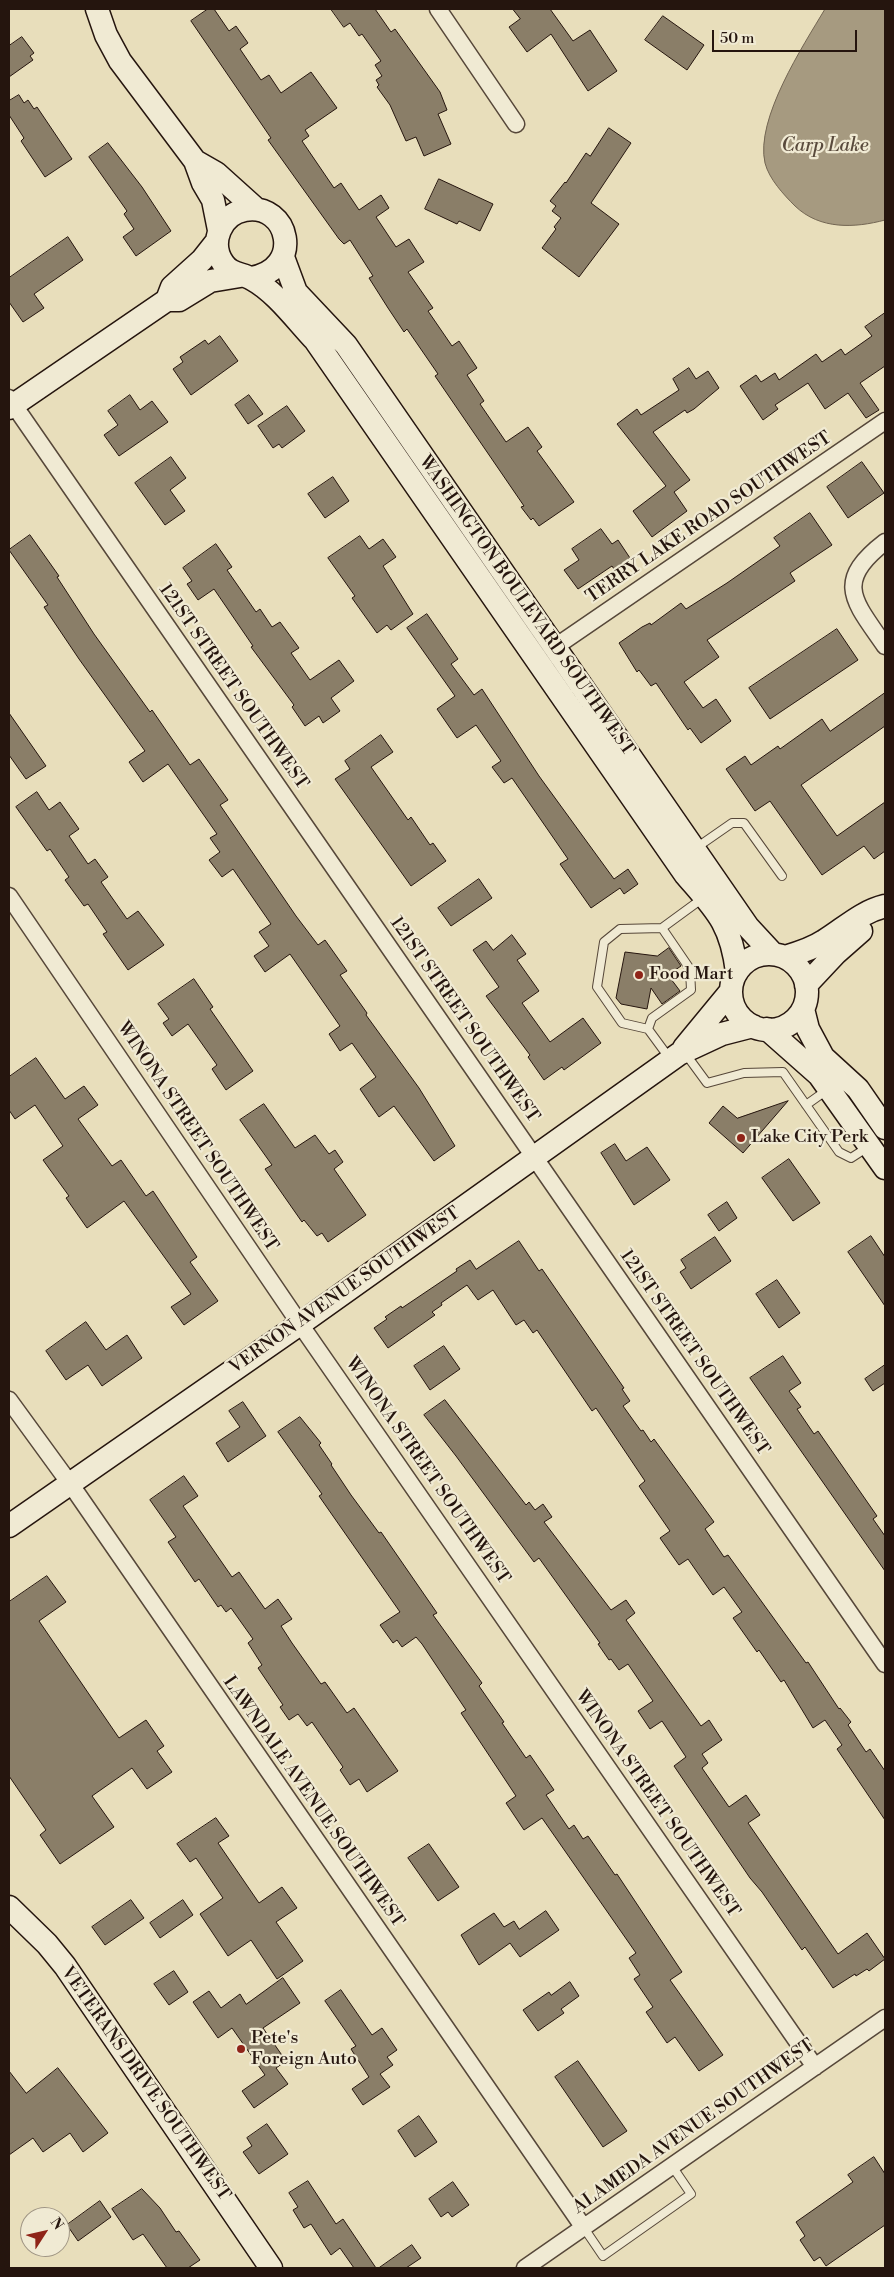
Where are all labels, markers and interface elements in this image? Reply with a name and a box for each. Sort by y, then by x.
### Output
scale bar [714,20,859,52]
text: 50 m [720,29,754,48]
water label: Carp Lake [781,135,869,157]
street label: TERRY LAKE ROAD SOUTHWEST [582,428,836,608]
street label: WASHINGTON BOULEVARD SOUTHWEST [414,452,638,760]
street label: 121ST STREET SOUTHWEST [154,580,312,794]
street label: 121ST STREET SOUTHWEST [385,913,543,1127]
place label: Food Mart [649,964,733,986]
marker: Food Mart [633,969,645,981]
street label: WINONA STREET SOUTHWEST [112,1018,282,1256]
place label: Lake City Perk [751,1127,868,1149]
marker: Lake City Perk [735,1132,747,1144]
street label: VERNON AVENUE SOUTHWEST [225,1203,465,1379]
street label: 121ST STREET SOUTHWEST [615,1246,773,1460]
street label: WINONA STREET SOUTHWEST [340,1353,514,1589]
street label: LAWNDALE AVENUE SOUTHWEST [218,1672,408,1932]
street label: WINONA STREET SOUTHWEST [570,1686,744,1922]
street label: VETERANS DRIVE SOUTHWEST [56,1963,234,2205]
place label: Pete's Foreign Auto [251,2028,357,2070]
street label: ALAMEDA AVENUE SOUTHWEST [569,2035,819,2219]
marker: Pete's Foreign Auto [235,2043,247,2055]
north arrow [20,2207,70,2257]
text: N [46,2214,67,2234]

